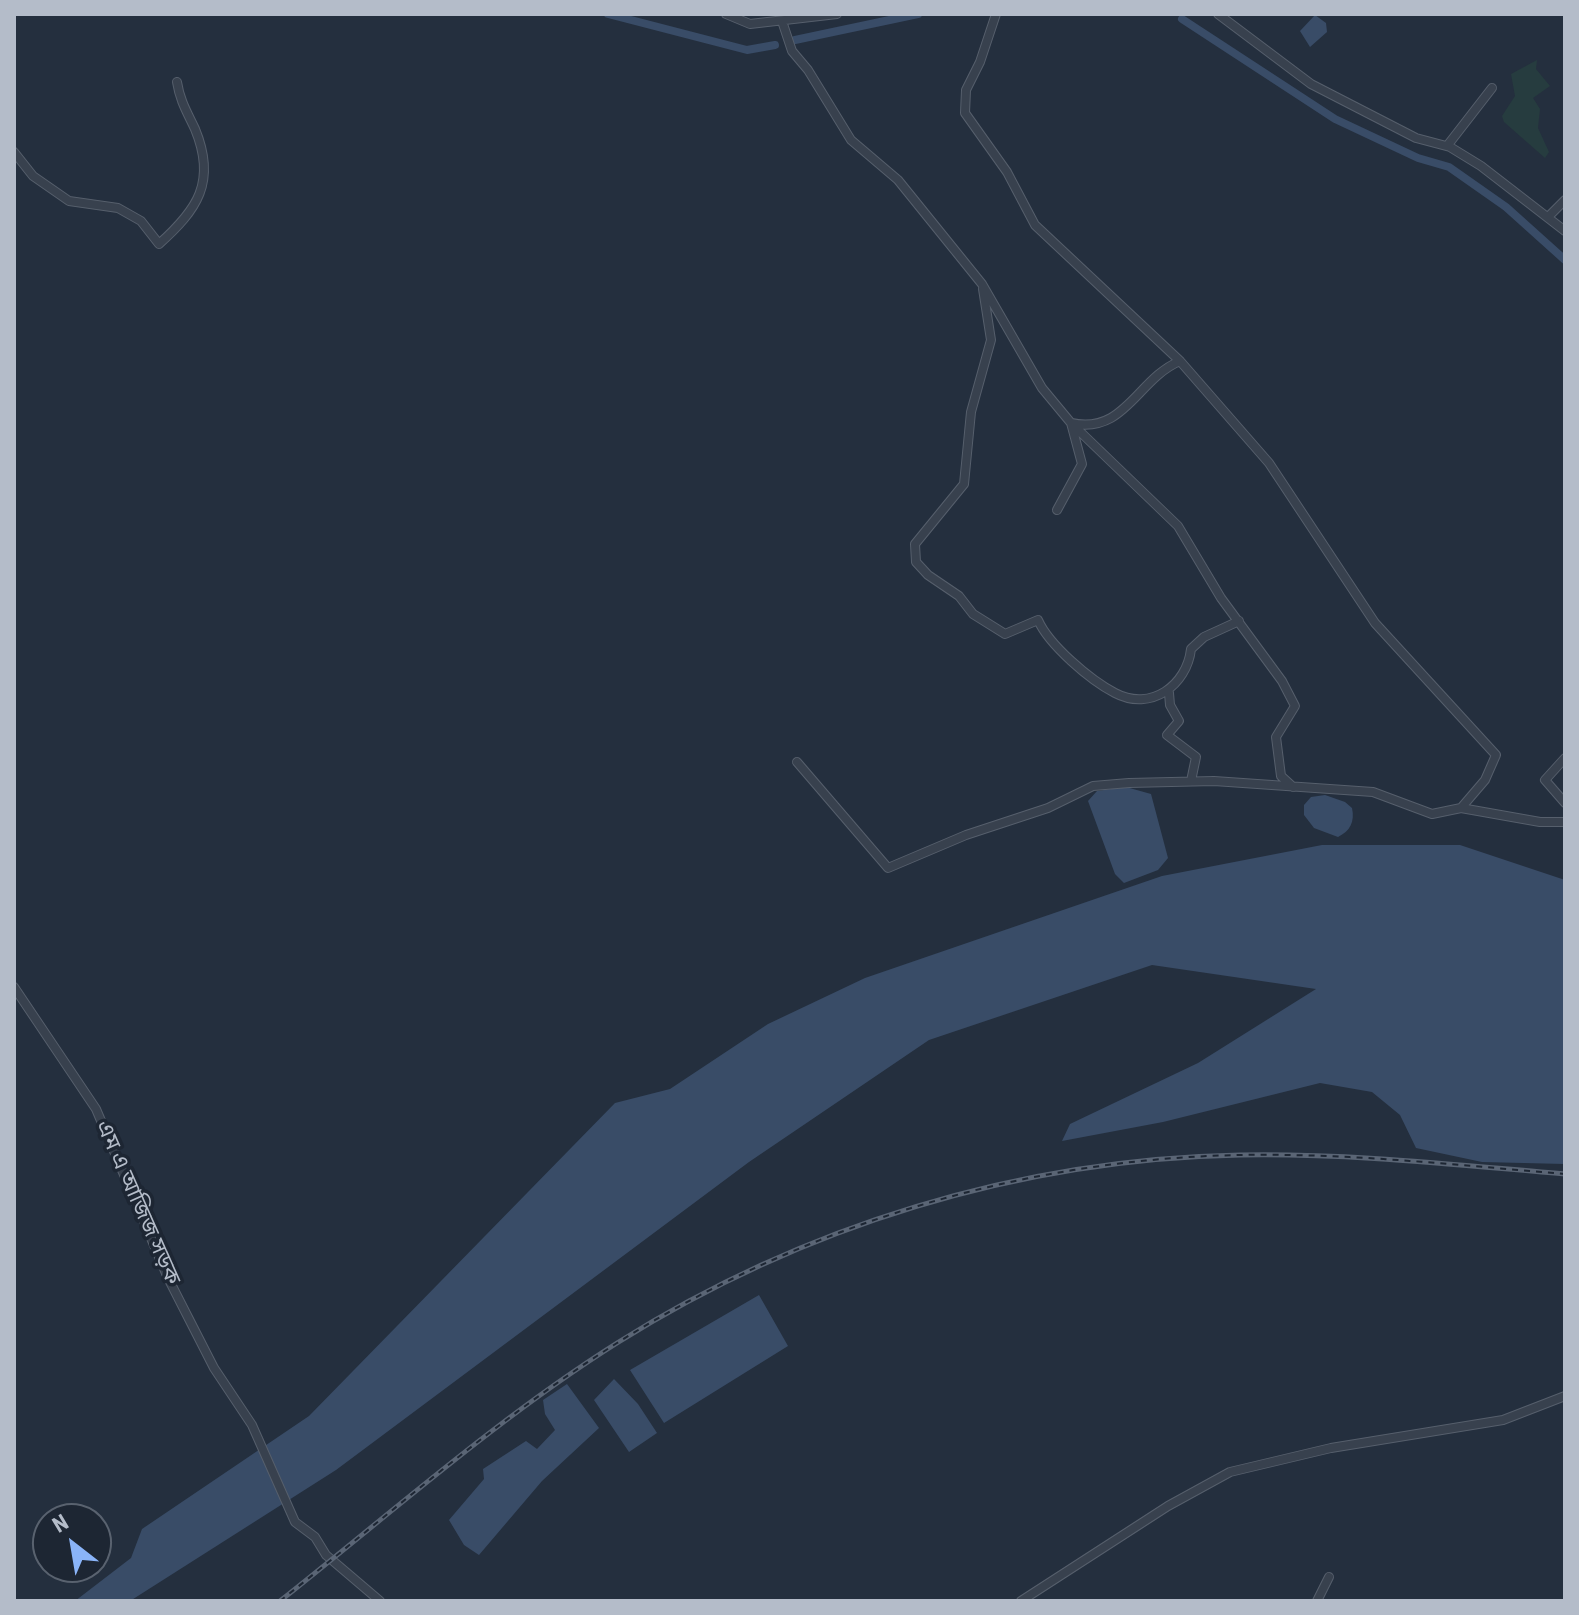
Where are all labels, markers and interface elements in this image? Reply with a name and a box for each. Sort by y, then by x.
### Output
street label: এম এ আজিজ সড়ক [89,1117,185,1289]
north arrow [32,1503,112,1583]
text: N [48,1510,73,1538]

